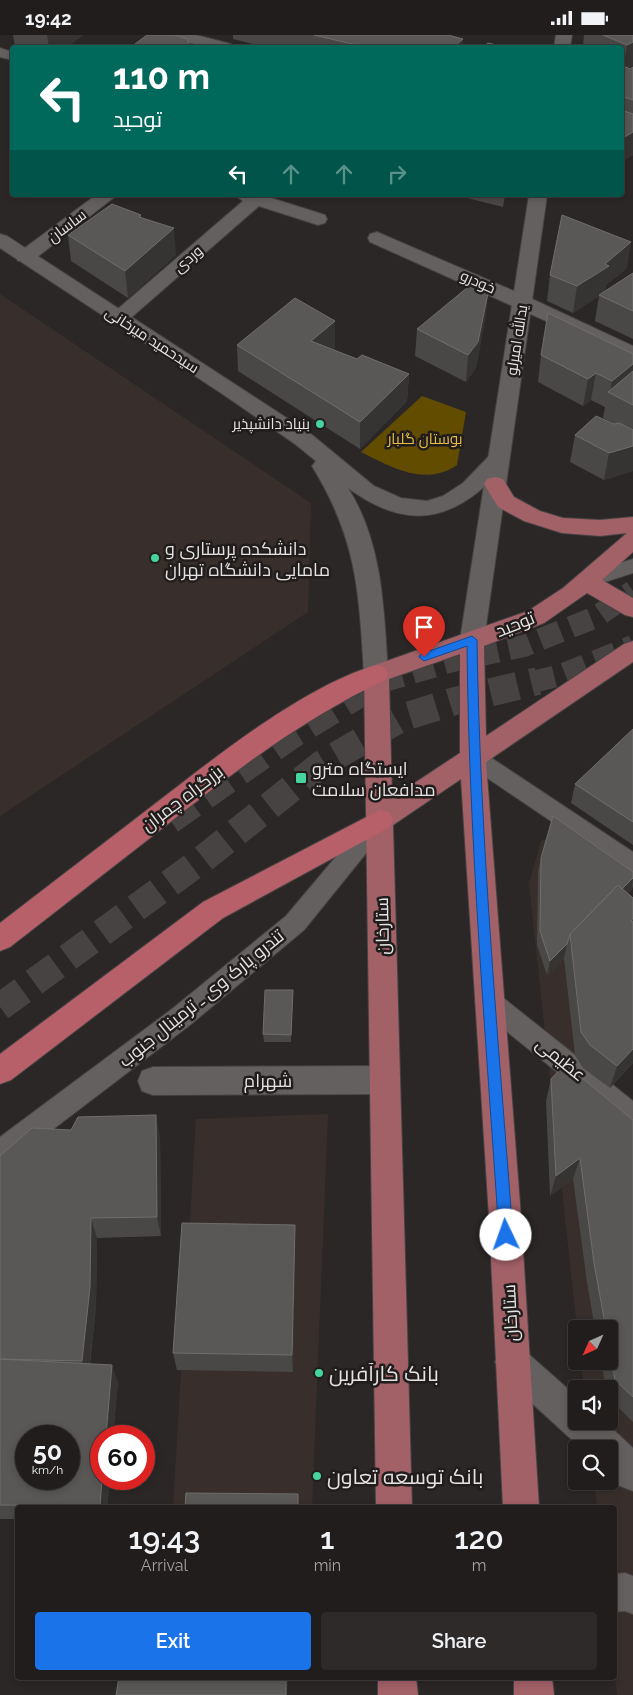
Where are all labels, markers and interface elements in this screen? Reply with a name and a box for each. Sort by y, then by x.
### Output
text: 19:42 [25,7,72,29]
text: 110 m [113,56,210,97]
icon: left [30,65,95,130]
text: توحید [113,106,162,132]
icon: left [224,160,252,188]
icon: ahead [277,160,305,188]
icon: ahead [330,160,358,188]
icon: right [383,160,411,188]
street label: ساسان [44,206,90,247]
street label: وردی [170,241,207,277]
street label: خودرو [458,266,498,298]
street label: سیدحمید میرخانی [101,303,202,378]
street label: یدالله امیرلو [502,303,531,377]
place label: بنیاد دانشپذیر [232,415,310,434]
marker: بنیاد دانشپذیر [314,418,326,430]
park label: بوستان گلبار [386,430,463,449]
place label: دانشکده پرستاری و مامایی دانشگاه تهران [165,538,330,581]
marker: دانشکده پرستاری و مامایی دانشگاه تهران [149,552,161,564]
pin [403,606,445,657]
street label: توحید [492,607,538,642]
icon: arrive [410,613,438,641]
place label: ایستگاه مترو مدافعان سلامت [312,758,436,801]
street label: بزرگراه چمران [137,760,228,837]
marker: ایستگاه مترو مدافعان سلامت [294,771,308,785]
street label: ستارخان [371,897,394,955]
street label: تندرو پارک وی ـ ترمینال جنوب [114,925,289,1073]
street label: عظیمی [531,1033,590,1086]
street label: شهرام [244,1070,292,1093]
position arrow [479,1208,531,1260]
street label: ستارخان [498,1284,523,1342]
north arrow [568,1320,618,1370]
map controls [568,1320,618,1490]
place label: بانک کارآفرین [329,1361,439,1387]
marker: بانک کارآفرین [313,1367,325,1379]
button: sound [568,1380,618,1430]
speed limit sign: 60 [90,1425,155,1490]
text: 50 [33,1436,62,1466]
button: search [568,1440,618,1490]
text: km/h [32,1463,63,1477]
place label: بانک توسعه تعاون [327,1464,483,1490]
marker: بانک توسعه تعاون [311,1470,323,1482]
text: 19:43 [128,1521,200,1556]
text: 1 [320,1521,334,1556]
text: 120 [455,1521,504,1556]
text: Arrival [141,1556,188,1575]
text: min [314,1556,341,1575]
text: m [472,1556,486,1575]
button: Exit [35,1612,311,1670]
button: Share [321,1612,597,1670]

